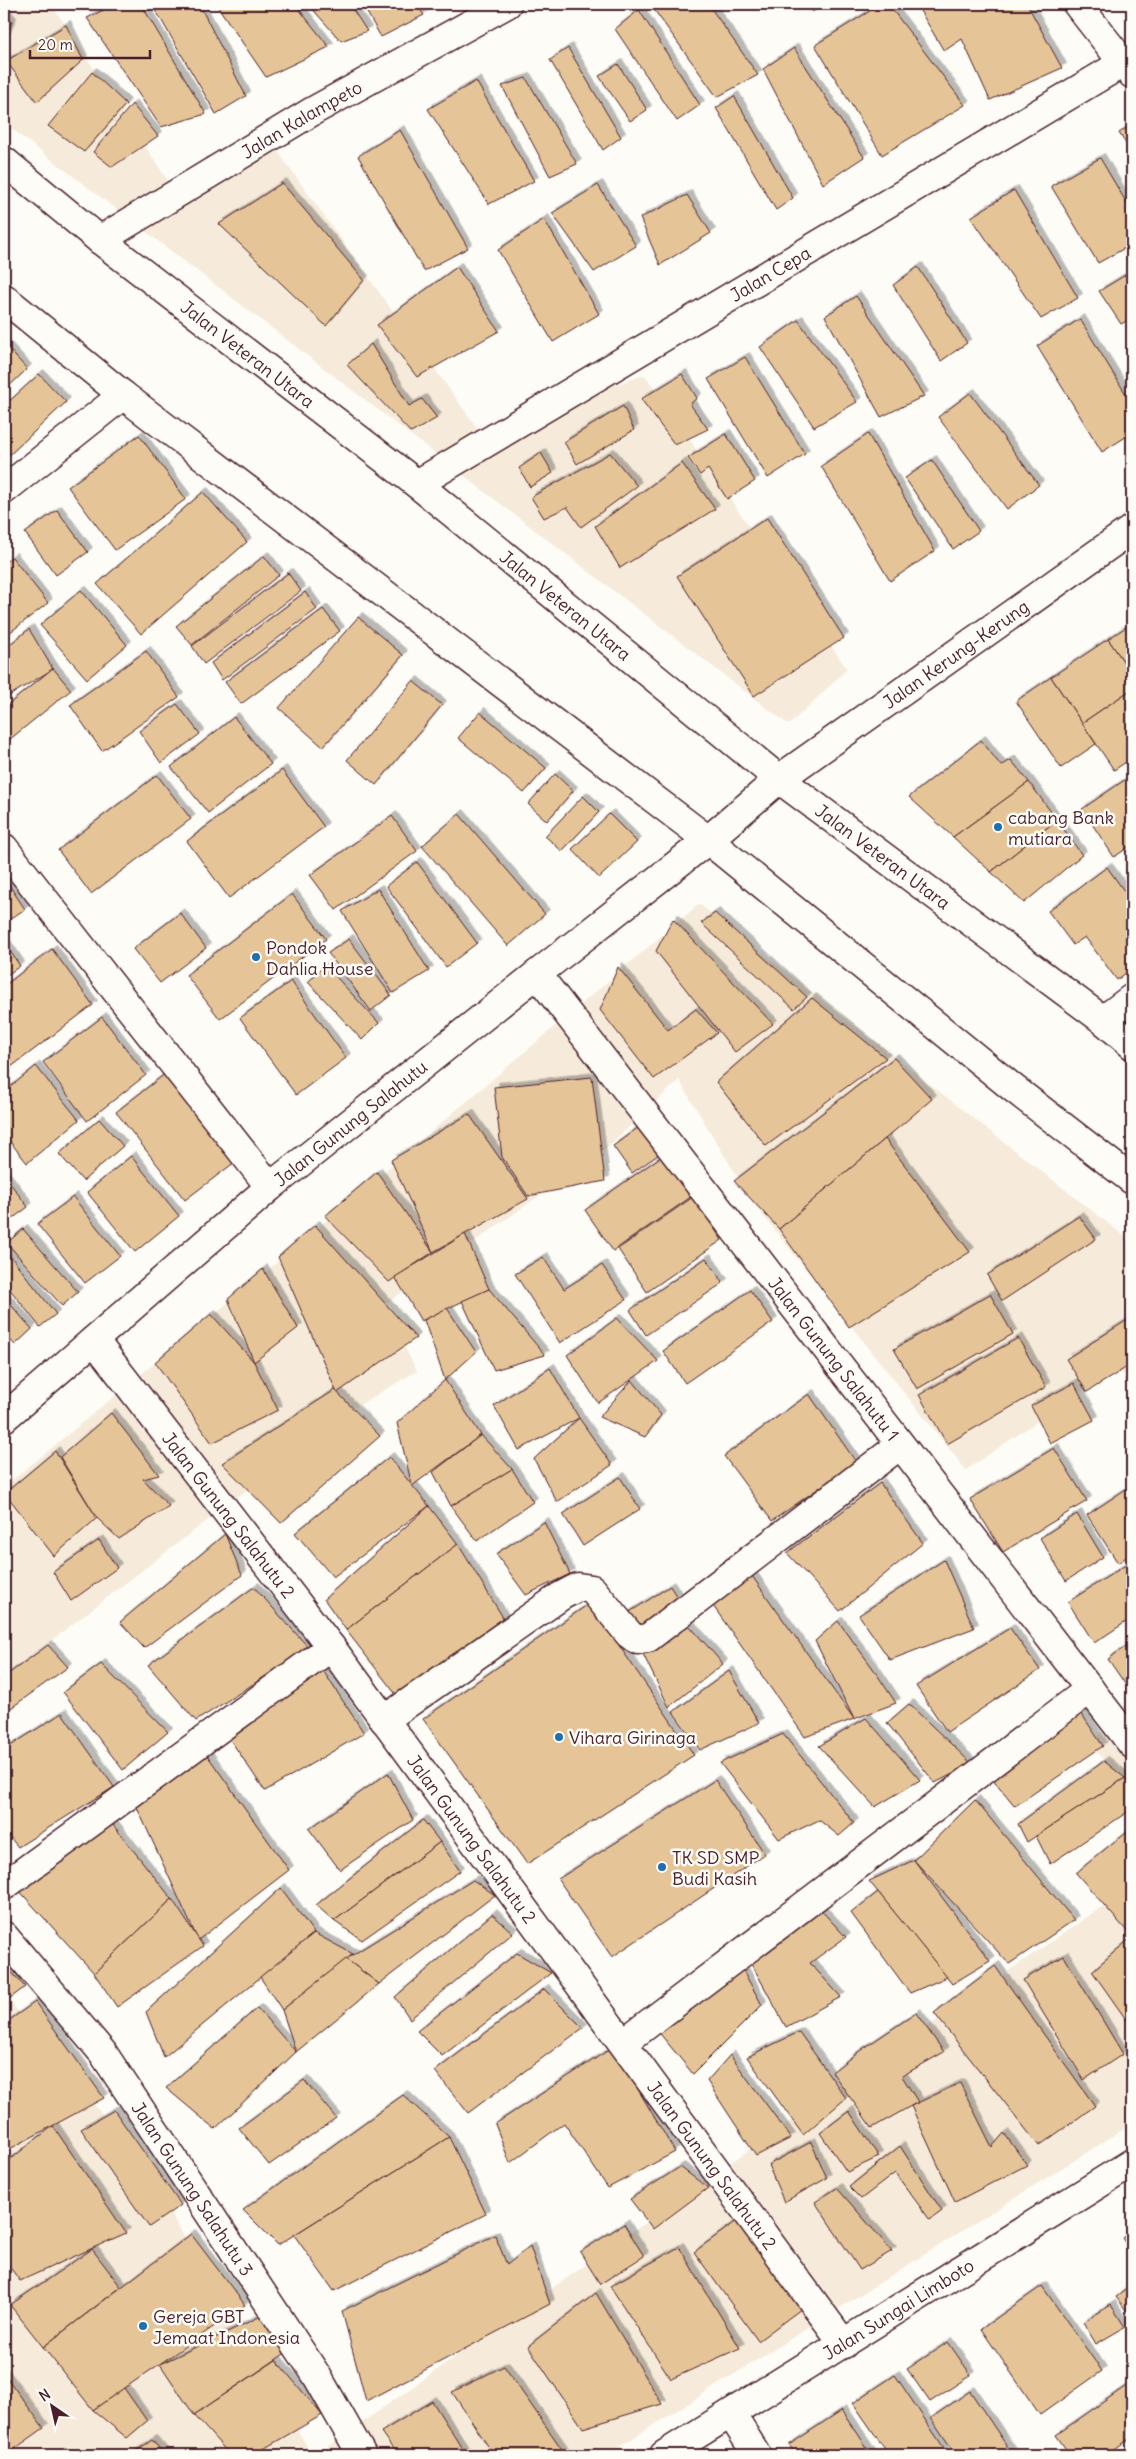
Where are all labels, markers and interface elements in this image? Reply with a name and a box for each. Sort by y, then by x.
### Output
scale bar [30,28,150,60]
text: 20 m [38,35,73,54]
street label: Jalan Kalampeto [237,75,366,163]
street label: Jalan Cepa [725,241,815,306]
street label: Jalan Veteran Utara [177,295,319,413]
street label: Jalan Veteran Utara [495,545,636,665]
street label: Jalan Kerung-Kerung [878,594,1033,714]
street label: Jalan Veteran Utara [811,799,955,914]
place label: cabang Bank mutiara [1008,806,1114,850]
marker: cabang Bank mutiara [992,821,1004,833]
place label: Pondok Dahlia House [266,936,374,980]
marker: Pondok Dahlia House [250,951,262,963]
street label: Jalan Gunung Salahutu [269,1055,432,1191]
street label: Jalan Gunung Salahutu 1 [764,1272,905,1445]
street label: Jalan Gunung Salahutu 2 [158,1427,301,1603]
place label: Vihara Girinaga [569,1726,696,1749]
marker: Vihara Girinaga [553,1731,565,1743]
street label: Jalan Gunung Salahutu 2 [403,1750,542,1928]
place label: TK SD SMP Budi Kasih [672,1846,759,1890]
marker: TK SD SMP Budi Kasih [656,1861,668,1873]
street label: Jalan Gunung Salahutu 2 [643,2076,782,2254]
street label: Jalan Gunung Salahutu 3 [127,2097,259,2280]
street label: Jalan Sungai Limboto [818,2253,978,2365]
place label: Gereja GBT Jemaat Indonesia [153,2305,300,2349]
marker: Gereja GBT Jemaat Indonesia [137,2320,149,2332]
north arrow [28,2382,78,2432]
text: N [36,2385,54,2405]

